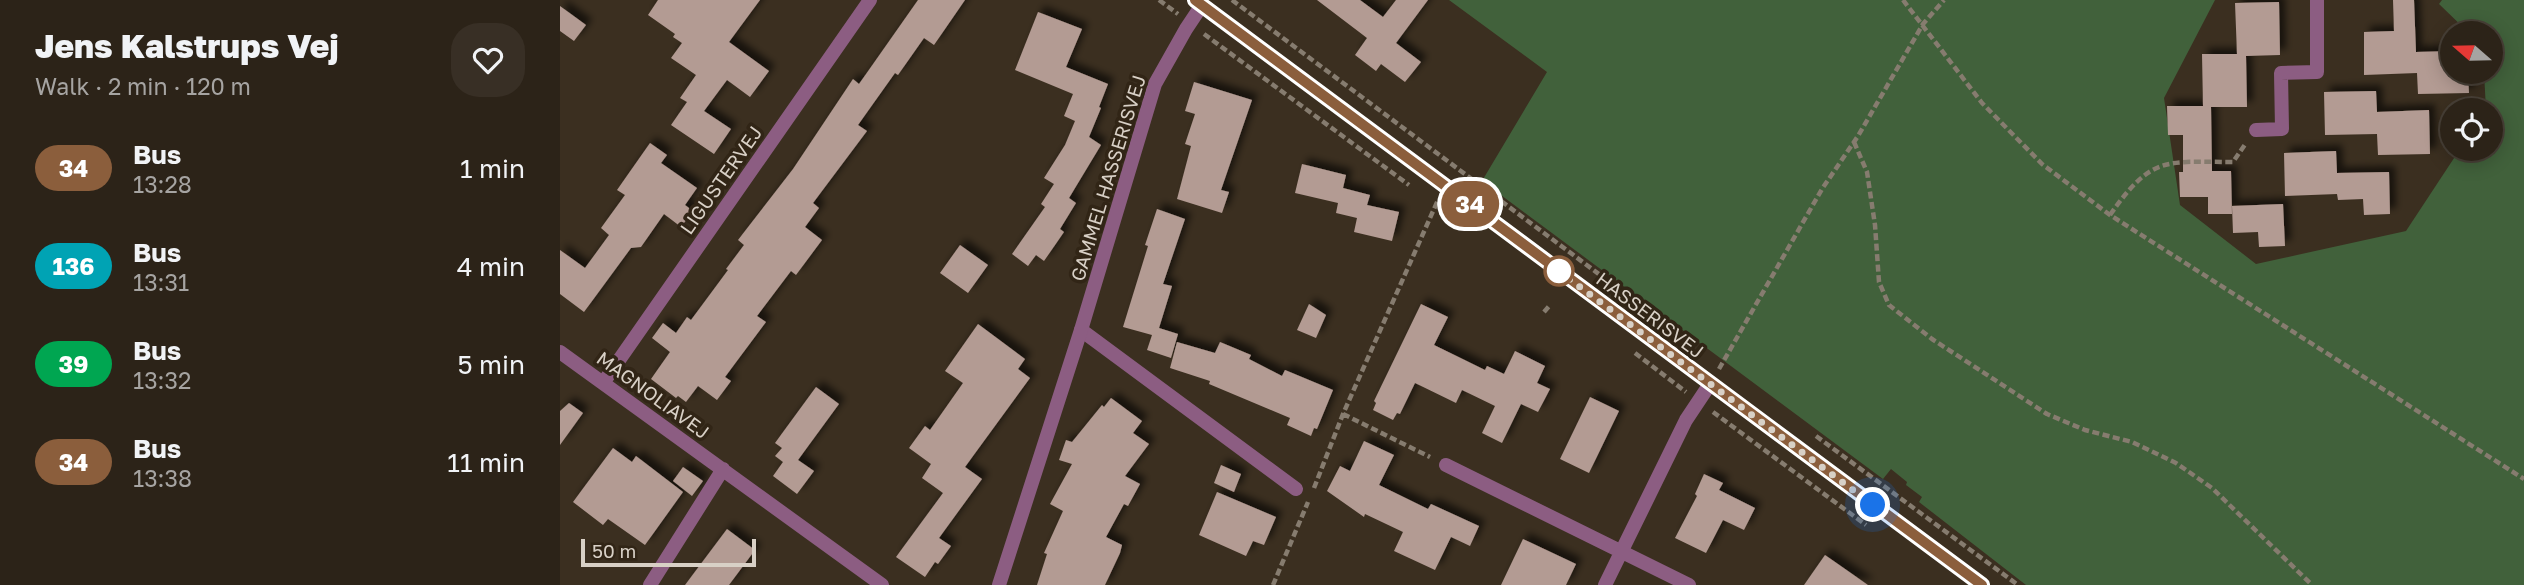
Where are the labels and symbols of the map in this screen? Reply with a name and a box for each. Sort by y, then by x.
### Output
north arrow [2440,21,2502,84]
street label: GAMMEL HASSERISVEJ [1065,72,1150,284]
street label: LIGUSTERVEJ [675,121,766,238]
line badge: 34 [1438,181,1502,227]
unlabelled marker [1544,256,1574,286]
street label: HASSERISVEJ [1592,267,1709,362]
street label: MAGNOLIAVEJ [593,346,714,443]
your location [1855,487,1890,522]
scale bar [581,536,756,568]

